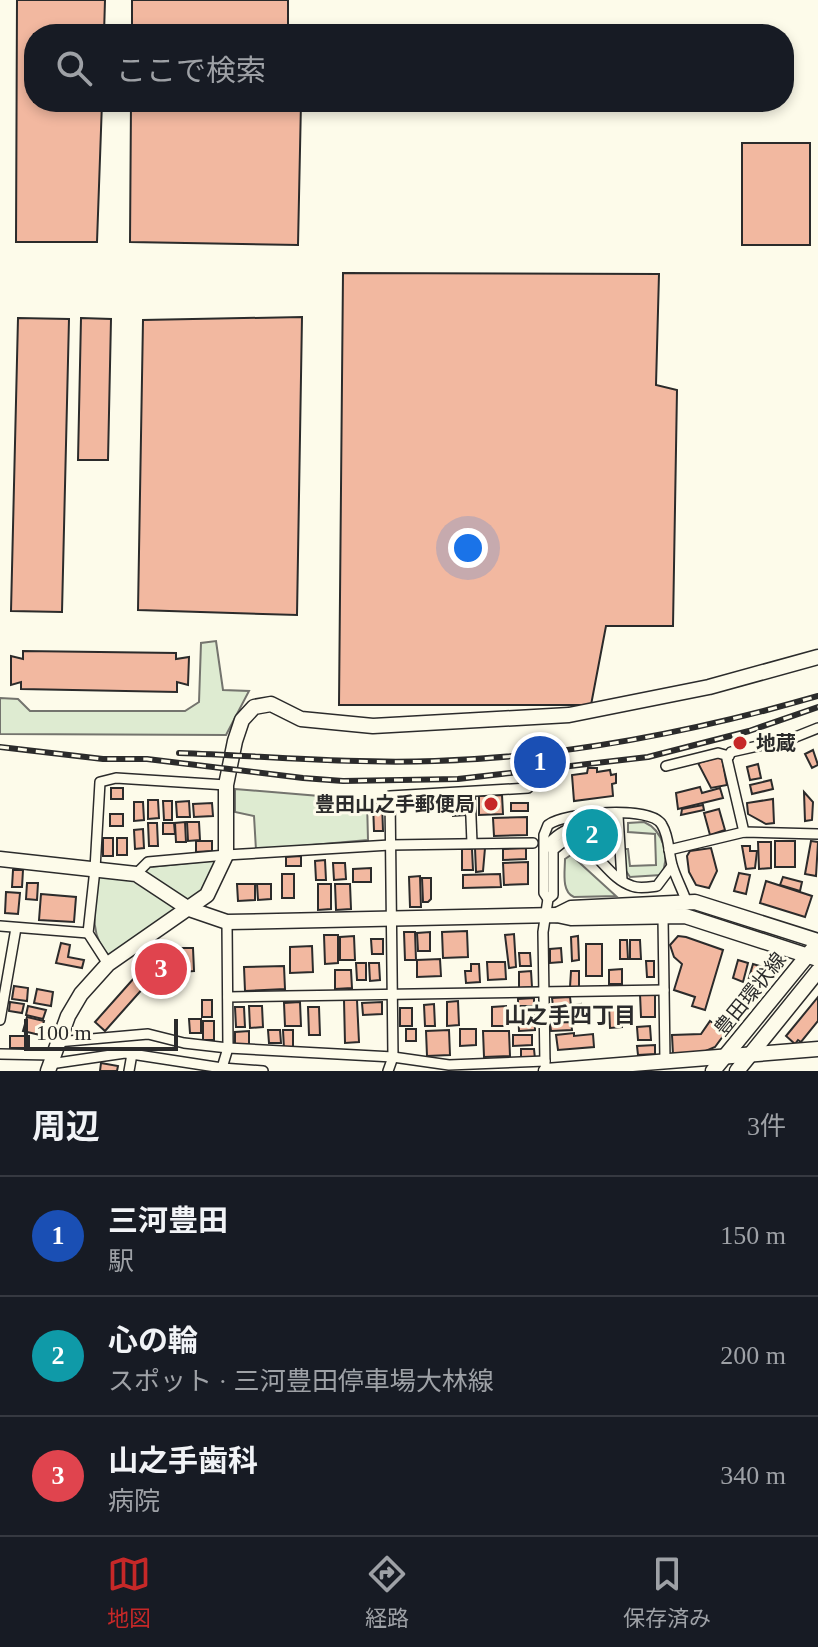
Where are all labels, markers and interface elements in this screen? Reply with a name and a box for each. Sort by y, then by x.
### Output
search box [24,24,794,112]
icon: search [52,46,96,90]
text: ここで検索 [116,54,266,87]
your location [448,528,488,568]
pin: 1 [514,732,566,792]
place label: 地蔵 [756,732,796,754]
marker: 地蔵 [731,734,749,752]
place label: 豊田山之手郵便局 [315,793,475,815]
marker: 豊田山之手郵便局 [482,795,500,813]
pin: 2 [566,805,618,865]
pin: 3 [135,939,187,999]
street label: 豊田環状線 [710,948,790,1040]
district label: 山之手四丁目 [504,1003,636,1028]
scale bar [24,1015,178,1051]
text: 100 m [36,1020,92,1045]
text: 周辺 [32,1108,100,1145]
text: 3件 [747,1112,786,1141]
text: 三河豊田 [108,1204,228,1237]
text: 1 [52,1221,65,1250]
text: 150 m [720,1221,786,1250]
text: 駅 [108,1247,134,1276]
text: 心の輪 [108,1324,198,1357]
text: 2 [52,1341,65,1370]
text: 200 m [720,1341,786,1370]
text: スポット · 三河豊田停車場大林線 [108,1367,494,1396]
text: 山之手歯科 [108,1444,258,1477]
text: 3 [52,1461,65,1490]
text: 340 m [720,1461,786,1490]
text: 病院 [108,1487,160,1516]
tab: 地図 [107,1552,151,1632]
tab: 経路 [365,1552,409,1632]
tab: 保存済み [623,1552,711,1632]

